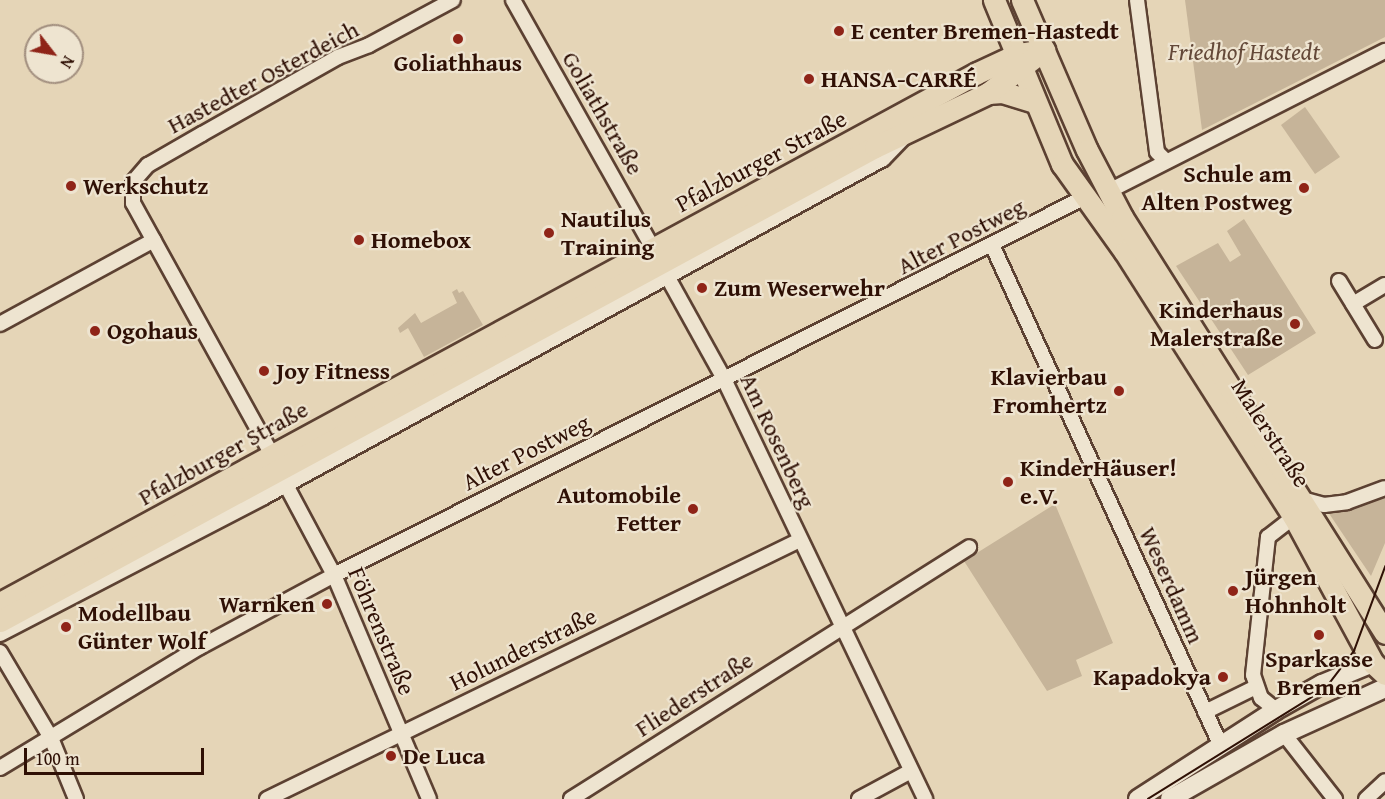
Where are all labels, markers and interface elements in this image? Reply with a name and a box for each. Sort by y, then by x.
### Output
street label: Hastedter Osterdeich [163,14,363,140]
place label: E center Bremen-Hastedt [851,17,1119,45]
north arrow [24,24,84,84]
marker: E center Bremen-Hastedt [832,24,846,38]
marker: Goliathhaus [451,32,465,46]
park label: Friedhof Hastedt [1168,38,1320,66]
street label: Goliathstraße [556,46,650,180]
place label: Goliathhaus [394,49,522,77]
text: N [55,51,81,73]
place label: HANSA-CARRÉ [821,65,976,93]
marker: HANSA-CARRÉ [802,72,816,86]
street label: Pfalzburger Straße [671,104,851,218]
place label: Schule am Alten Postweg [1142,160,1292,216]
place label: Werkschutz [83,172,208,200]
marker: Werkschutz [64,179,78,193]
marker: Schule am Alten Postweg [1297,181,1311,195]
street label: Alter Postweg [892,192,1030,280]
place label: Nautilus Training [561,205,654,261]
place label: Homebox [371,226,471,254]
marker: Nautilus Training [542,226,556,240]
marker: Homebox [352,233,366,247]
place label: Zum Weserwehr [714,274,885,302]
marker: Zum Weserwehr [695,281,709,295]
place label: Kinderhaus Malerstraße [1150,296,1283,352]
place label: Ogohaus [107,317,198,345]
marker: Kinderhaus Malerstraße [1288,317,1302,331]
marker: Ogohaus [88,324,102,338]
place label: Joy Fitness [276,357,390,385]
place label: Klavierbau Fromhertz [991,363,1107,419]
marker: Joy Fitness [257,364,271,378]
street label: Am Rosenberg [734,369,822,513]
street label: Malerstraße [1225,373,1317,493]
marker: Klavierbau Fromhertz [1112,384,1126,398]
street label: Pfalzburger Straße [133,394,313,512]
street label: Alter Postweg [457,408,595,496]
place label: KinderHäuser! e.V. [1020,454,1177,510]
marker: KinderHäuser! e.V. [1001,475,1015,489]
place label: Automobile Fetter [557,481,681,537]
marker: Automobile Fetter [686,502,700,516]
street label: Weserdamm [1134,522,1210,648]
street label: Föhrenstraße [342,563,422,699]
place label: Jürgen Hohnholt [1245,563,1346,619]
marker: Jürgen Hohnholt [1226,584,1240,598]
place label: Warnken [219,590,315,618]
marker: Warnken [320,597,334,611]
place label: Modellbau Günter Wolf [78,599,206,655]
street label: Holunderstraße [445,601,601,697]
marker: Modellbau Günter Wolf [59,620,73,634]
marker: Sparkasse Bremen [1312,628,1326,642]
street label: Fliederstraße [630,645,758,743]
place label: Sparkasse Bremen [1265,645,1373,701]
place label: Kapadokya [1093,663,1211,691]
marker: Kapadokya [1216,670,1230,684]
scale bar [27,736,207,774]
place label: De Luca [403,742,485,770]
text: 100 m [35,745,80,772]
marker: De Luca [384,749,398,763]

